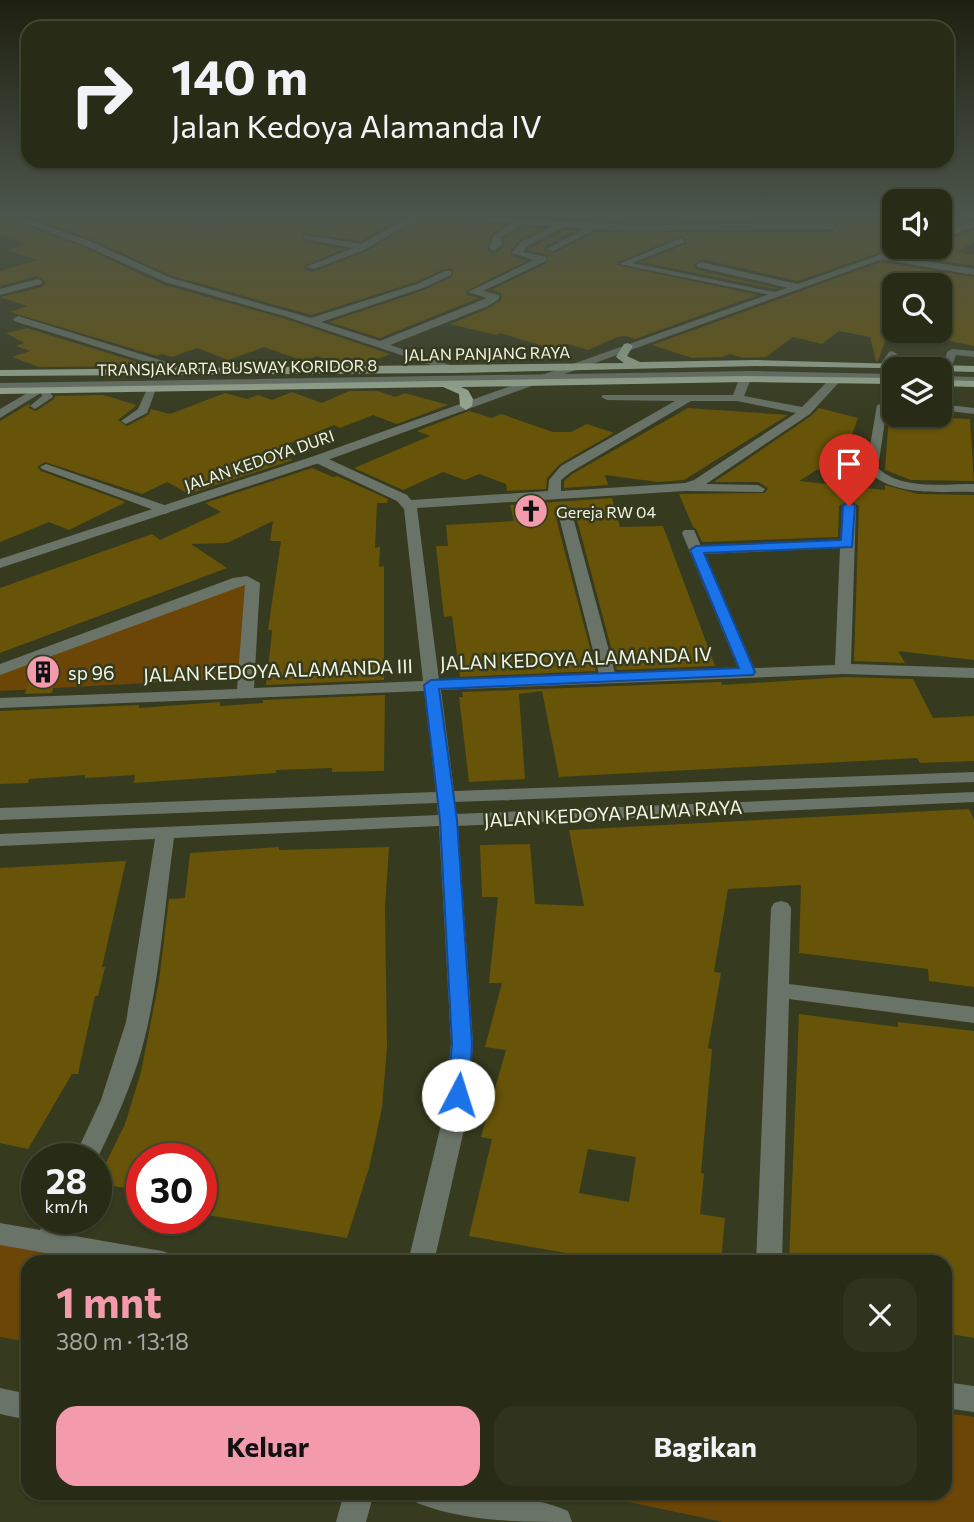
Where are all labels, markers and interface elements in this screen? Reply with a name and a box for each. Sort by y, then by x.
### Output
text: 140 m [171,45,308,105]
icon: right [56,49,147,140]
text: Jalan Kedoya Alamanda IV [171,105,542,145]
map controls [882,189,952,427]
button: sound [882,189,952,259]
button: search [882,273,952,343]
street label: JALAN PANJANG RAYA [404,342,570,364]
street label: TRANSJAKARTA BUSWAY KORIDOR 8 [97,355,377,379]
button: layers [882,357,952,427]
street label: JALAN KEDOYA DURI [182,425,336,495]
pin [819,434,879,506]
icon: arrive [830,445,868,483]
church icon: Gereja RW 04 [512,492,550,530]
place label: Gereja RW 04 [556,502,656,521]
street label: JALAN KEDOYA ALAMANDA IV [440,642,712,674]
building icon: sp 96 [24,653,62,691]
street label: JALAN KEDOYA ALAMANDA III [143,654,413,686]
place label: sp 96 [68,661,115,684]
street label: JALAN KEDOYA PALMA RAYA [483,795,743,831]
position arrow [421,1058,495,1132]
speed limit sign: 30 [126,1143,217,1234]
text: 28 [46,1158,87,1201]
text: km/h [45,1195,88,1217]
text: 1 mnt [56,1275,162,1327]
button: close [843,1278,917,1352]
text: 380 m · 13:18 [56,1327,189,1355]
button: Keluar [56,1406,480,1486]
button: Bagikan [494,1406,917,1486]

